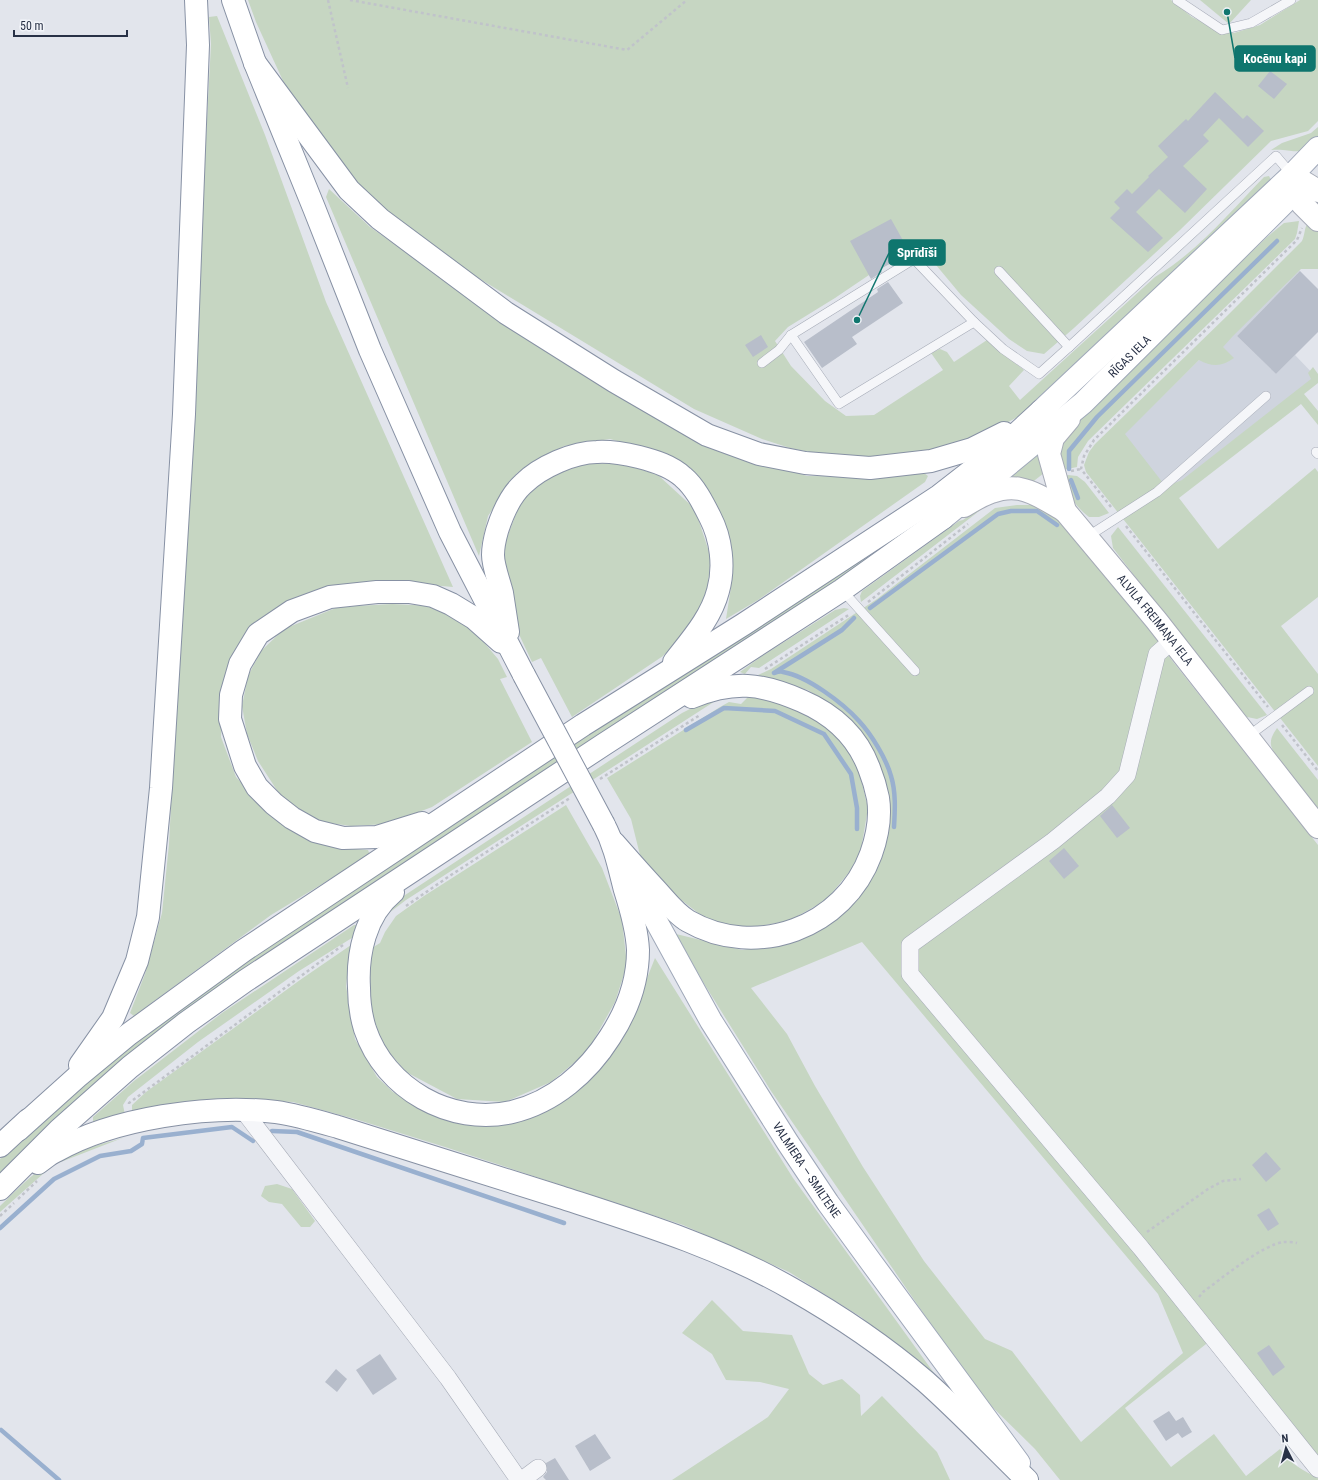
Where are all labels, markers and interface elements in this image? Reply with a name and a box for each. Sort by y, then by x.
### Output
scale bar [14,12,127,38]
text: 50 m [20,19,44,33]
callout: Kocēnu kapi [1235,46,1315,71]
text: Kocēnu kapi [1243,51,1307,66]
callout: Sprīdīši [889,240,945,265]
text: Sprīdīši [897,245,937,260]
street label: RĪGAS IELA [1106,332,1154,381]
street label: ALVILA FREIMAŅA IELA [1114,572,1196,668]
street label: VALMIERA — SMILTENE [770,1120,843,1221]
north arrow [1266,1428,1306,1468]
text: N [1281,1432,1289,1445]

